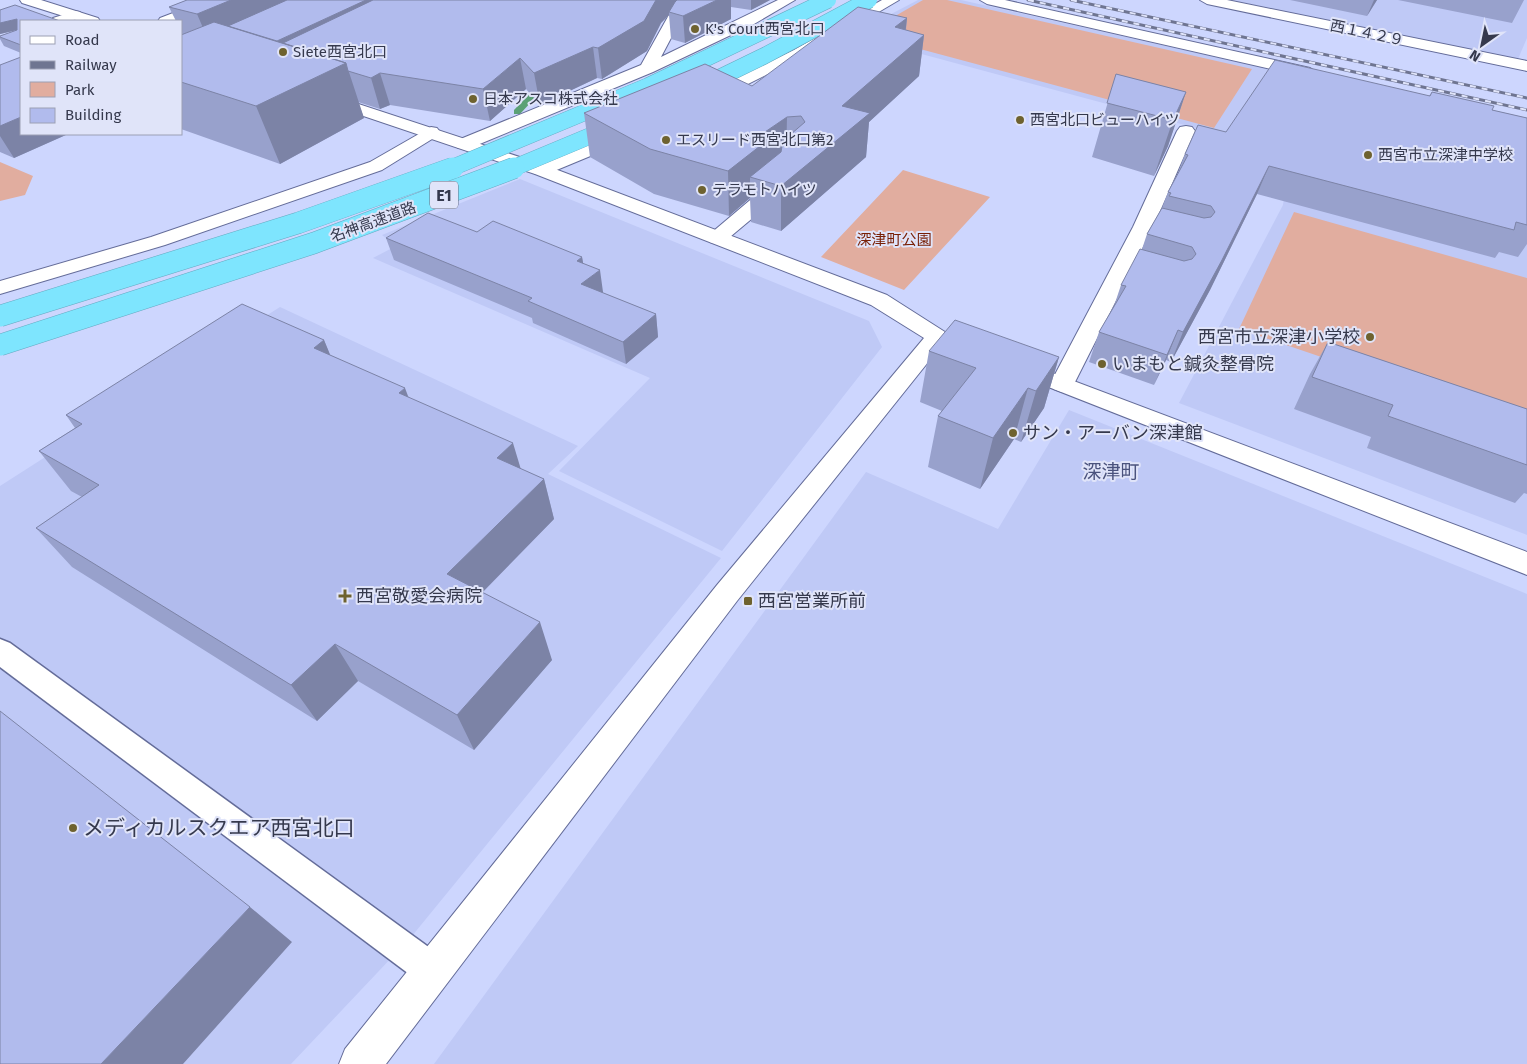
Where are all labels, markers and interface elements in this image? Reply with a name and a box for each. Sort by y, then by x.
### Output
street label: 西１４２９ [1328,16,1406,50]
legend [20,20,182,135]
place label: K's Court西宮北口 [705,20,825,38]
north arrow [1457,20,1507,70]
marker: K's Court西宮北口 [689,23,701,35]
text: Road [65,31,100,49]
place label: Siete西宮北口 [293,43,387,61]
marker: Siete西宮北口 [277,46,289,58]
text: N [1467,46,1484,65]
text: Railway [65,56,117,74]
text: Park [65,81,95,99]
place label: 日本アスコ株式会社 [483,90,618,108]
marker: 日本アスコ株式会社 [467,93,479,105]
text: Building [65,106,121,124]
place label: 西宮北口ビューハイツ [1030,111,1179,129]
marker: 西宮北口ビューハイツ [1014,114,1026,126]
place label: エスリード西宮北口第2 [676,131,833,149]
marker: エスリード西宮北口第2 [660,134,672,146]
place label: 西宮市立深津中学校 [1378,146,1513,164]
marker: 西宮市立深津中学校 [1362,149,1374,161]
place label: テラモトハイツ [712,181,817,199]
road number: E1 [430,182,458,208]
marker: テラモトハイツ [696,184,708,196]
street label: 名神高速道路 [328,198,418,246]
park label: 深津町公園 [856,231,932,249]
place label: 西宮市立深津小学校 [1198,326,1360,348]
marker: 西宮市立深津小学校 [1364,331,1376,343]
place label: いまもと鍼灸整骨院 [1112,353,1274,375]
marker: いまもと鍼灸整骨院 [1096,358,1108,370]
place label: サン・アーバン深津館 [1023,422,1203,444]
marker: サン・アーバン深津館 [1007,427,1019,439]
district label: 深津町 [1082,460,1140,483]
place label: 西宮敬愛会病院 [356,585,482,607]
marker: 西宮敬愛会病院 [338,589,352,603]
place label: 西宮営業所前 [758,590,866,612]
marker: 西宮営業所前 [742,595,754,607]
place label: メディカルスクエア西宮北口 [83,815,355,841]
marker: メディカルスクエア西宮北口 [67,822,79,834]

